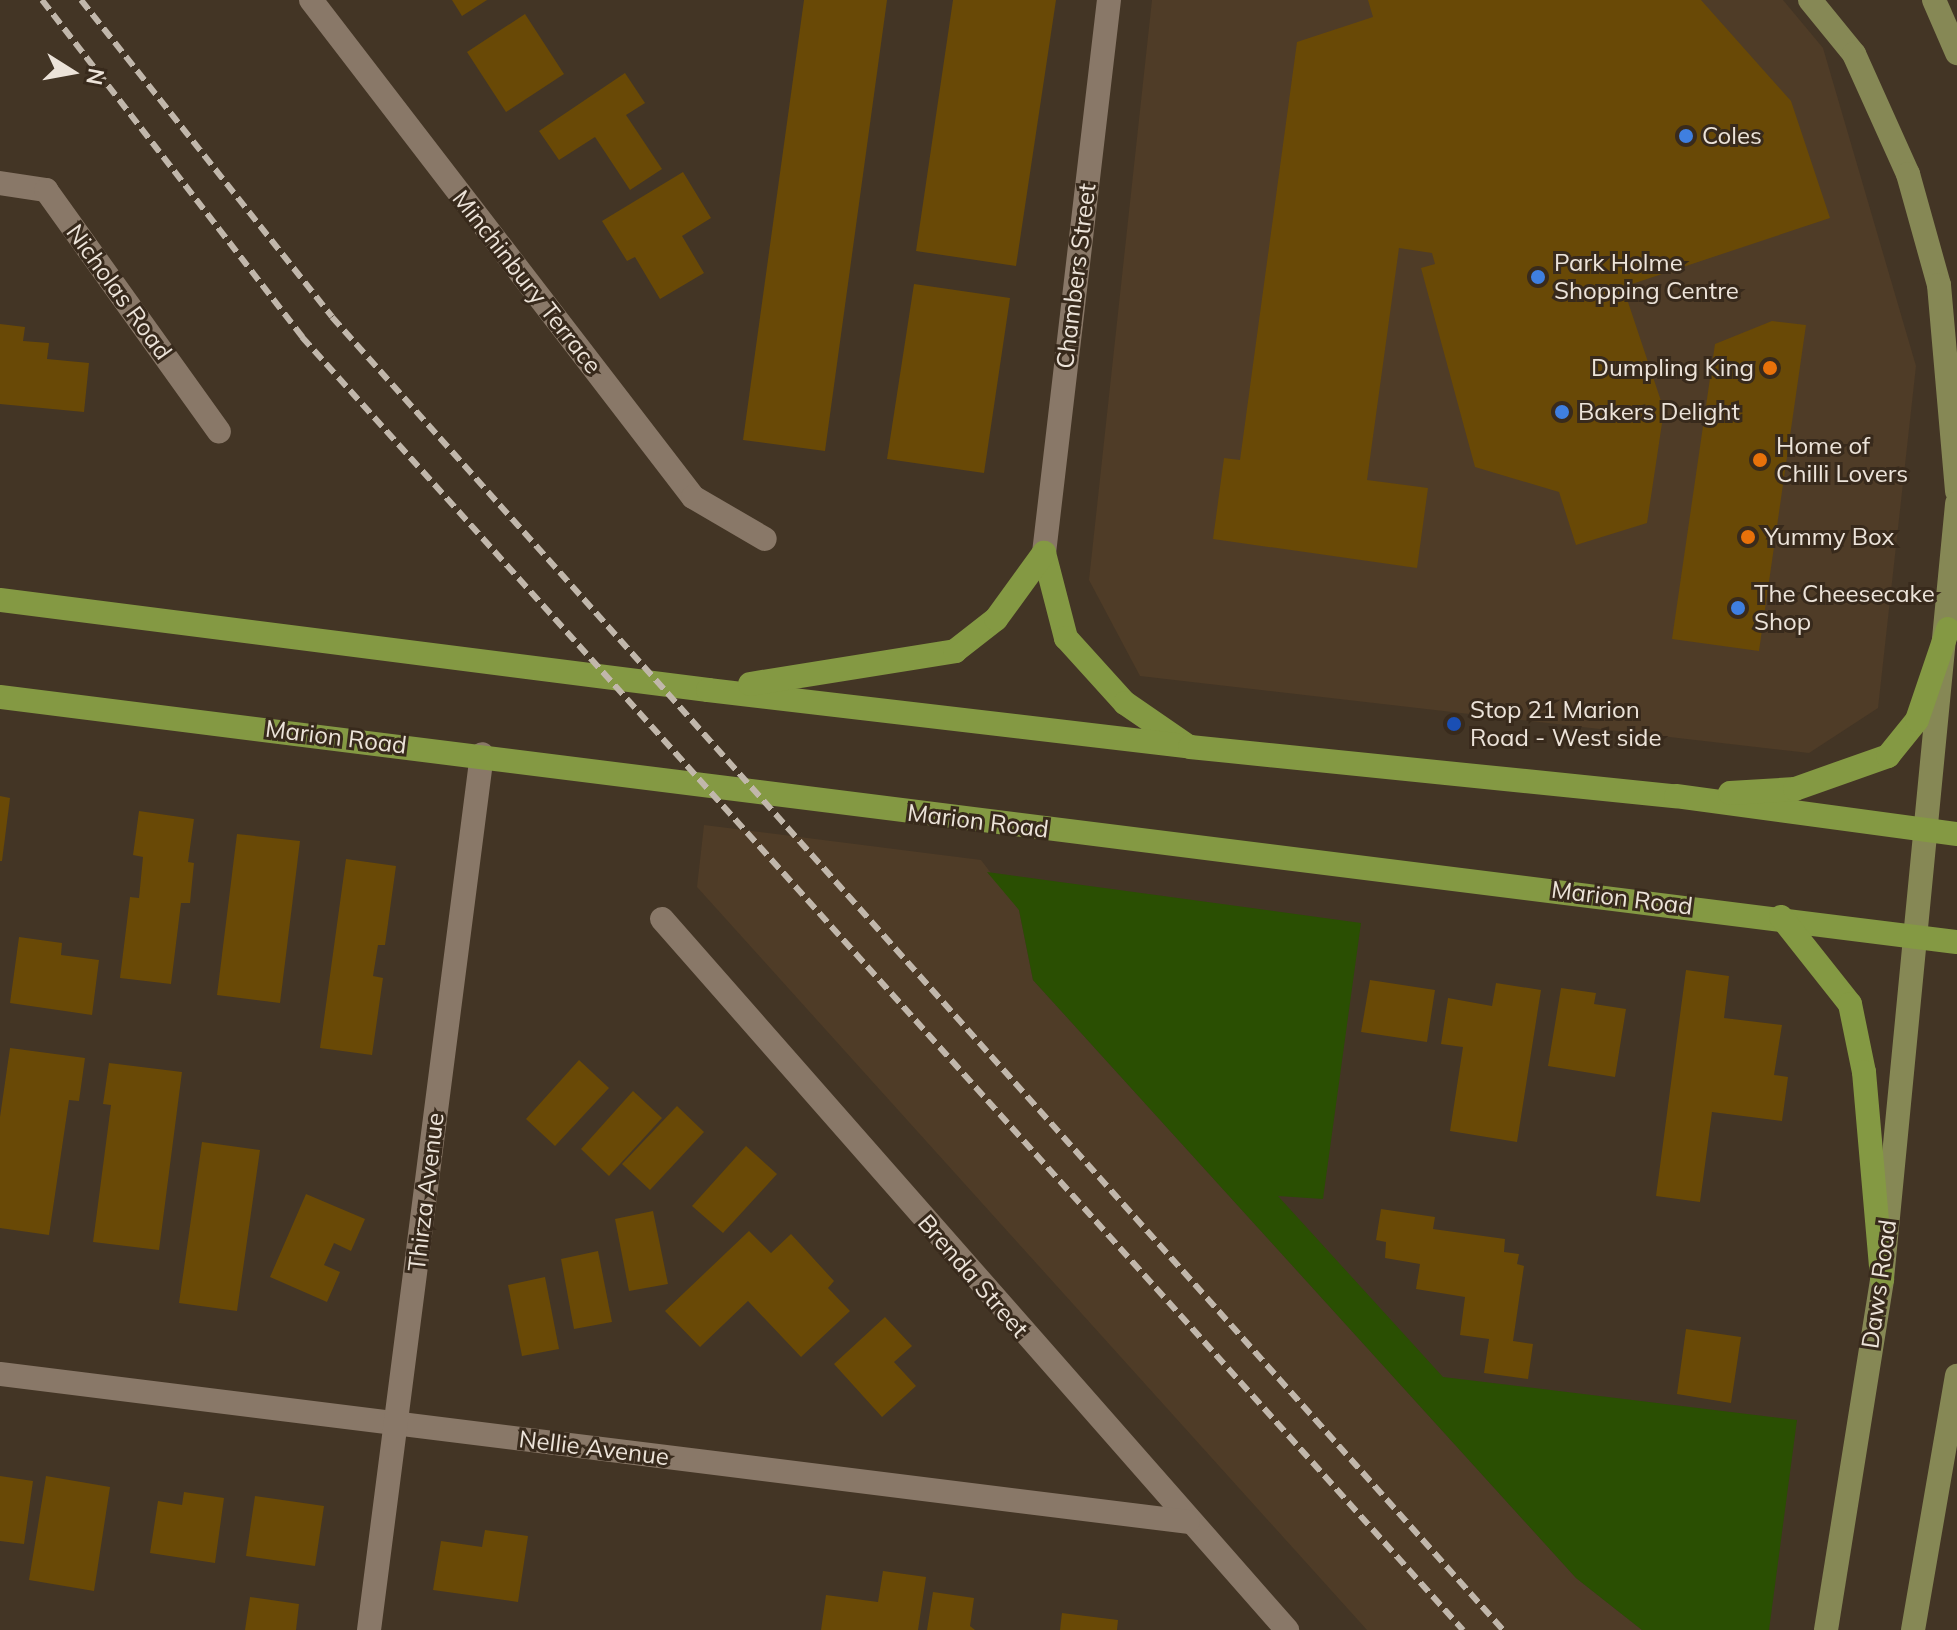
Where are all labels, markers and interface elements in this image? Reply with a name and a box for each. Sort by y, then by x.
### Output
north arrow [32,32,112,112]
text: N [80,66,111,87]
place label: Coles [1702,122,1762,150]
marker: Coles [1677,127,1695,145]
street label: Chambers Street [1050,182,1102,370]
street label: Minchinbury Terrace [446,185,608,379]
street label: Nicholas Road [60,219,178,365]
place label: Park Holme Shopping Centre [1554,249,1739,305]
marker: Park Holme Shopping Centre [1529,268,1547,286]
place label: Dumpling King [1591,354,1754,382]
marker: Dumpling King [1761,359,1779,377]
place label: Bakers Delight [1578,398,1740,426]
marker: Bakers Delight [1553,403,1571,421]
place label: Home of Chilli Lovers [1776,432,1908,488]
marker: Home of Chilli Lovers [1751,451,1769,469]
place label: Yummy Box [1764,523,1894,551]
marker: Yummy Box [1739,528,1757,546]
place label: The Cheesecake Shop [1754,580,1935,636]
marker: The Cheesecake Shop [1729,599,1747,617]
place label: Stop 21 Marion Road - West side [1470,696,1661,752]
street label: Marion Road [264,714,408,760]
marker: Stop 21 Marion Road - West side [1445,715,1463,733]
street label: Marion Road [906,798,1050,844]
street label: Marion Road [1550,875,1694,921]
street label: Thirza Avenue [402,1111,450,1273]
street label: Brenda Street [912,1209,1034,1343]
street label: Daws Road [1856,1218,1902,1350]
street label: Nellie Avenue [517,1425,671,1471]

